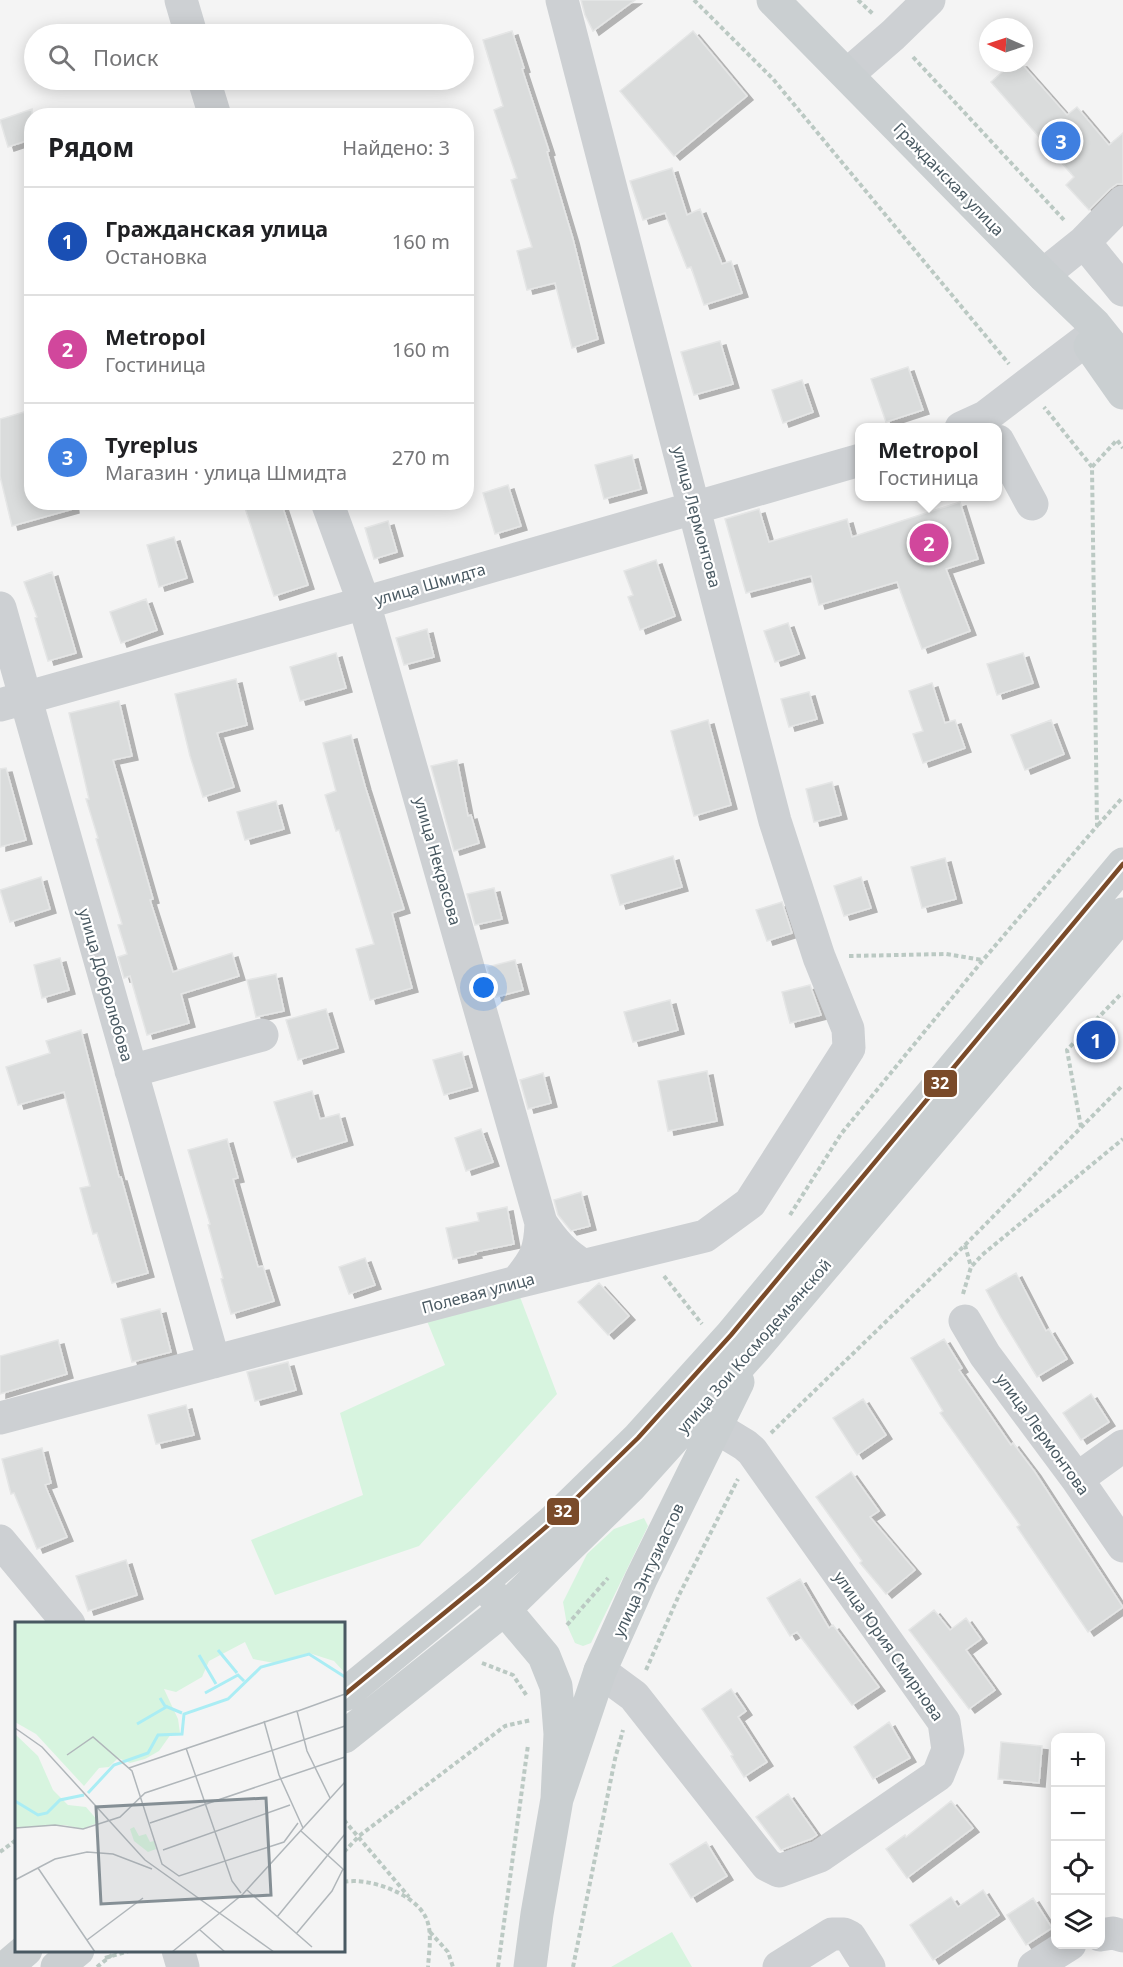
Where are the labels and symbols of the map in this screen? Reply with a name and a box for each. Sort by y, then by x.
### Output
north arrow [979,18,1033,72]
street label: Гражданская улица [889,117,1009,241]
pin: 3 [1042,118,1080,164]
street label: улица Лермонтова [668,444,726,590]
pin: 2 [910,520,948,566]
street label: улица Шмидта [372,558,488,610]
street label: улица Некрасова [409,794,467,928]
street label: улица Добролюбова [74,906,138,1064]
your location [469,973,498,1002]
pin: 1 [1076,1018,1116,1062]
line badge: 32 [923,1069,958,1098]
text: 32 [931,1072,949,1094]
street label: улица Зои Космодемьянской [672,1254,836,1438]
street label: Полевая улица [419,1267,537,1319]
street label: улица Лермонтова [991,1369,1095,1499]
line badge: 32 [546,1497,580,1526]
street label: улица Энтузиастов [607,1499,689,1641]
text: 32 [554,1500,572,1522]
street label: улица Юрия Смирнова [829,1567,949,1725]
inset map [15,1622,345,1952]

